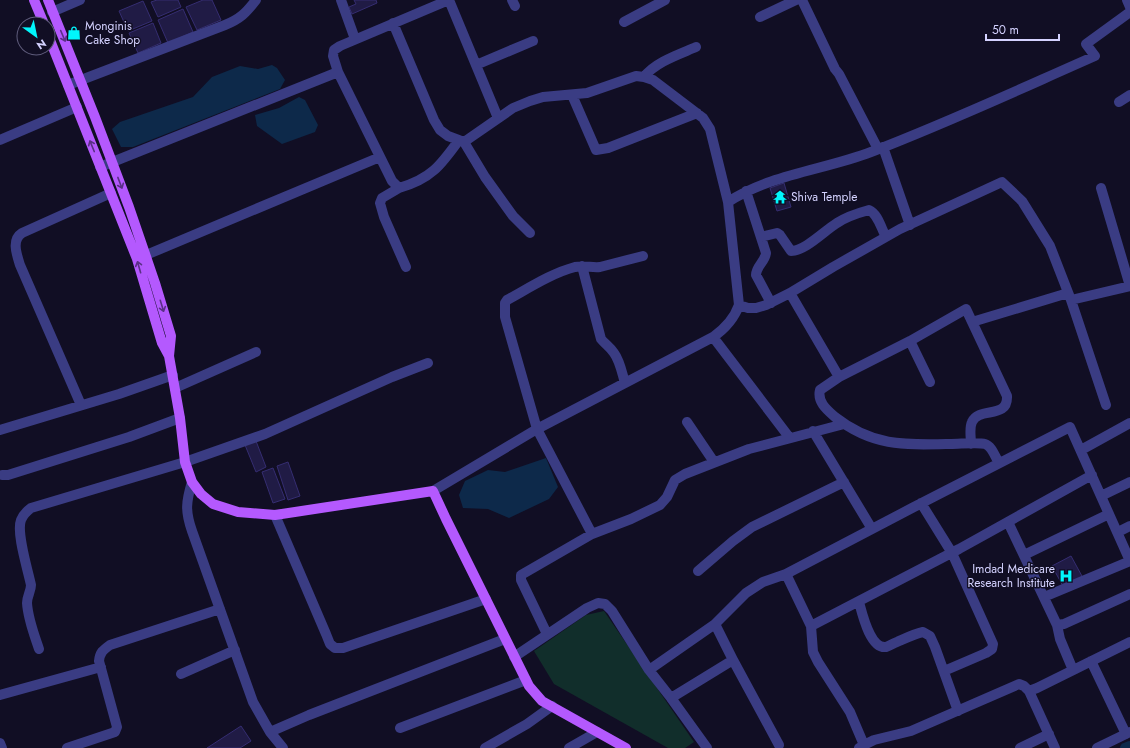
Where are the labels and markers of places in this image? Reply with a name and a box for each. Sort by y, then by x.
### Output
place label: Monginis Cake Shop [85,17,140,49]
shop icon: Monginis Cake Shop [66,25,82,41]
place label: Shiva Temple [791,188,857,206]
temple icon: Shiva Temple [772,189,788,205]
place label: Imdad Medicare Research Institute [967,560,1055,592]
hospital icon: Imdad Medicare Research Institute [1058,568,1074,584]

